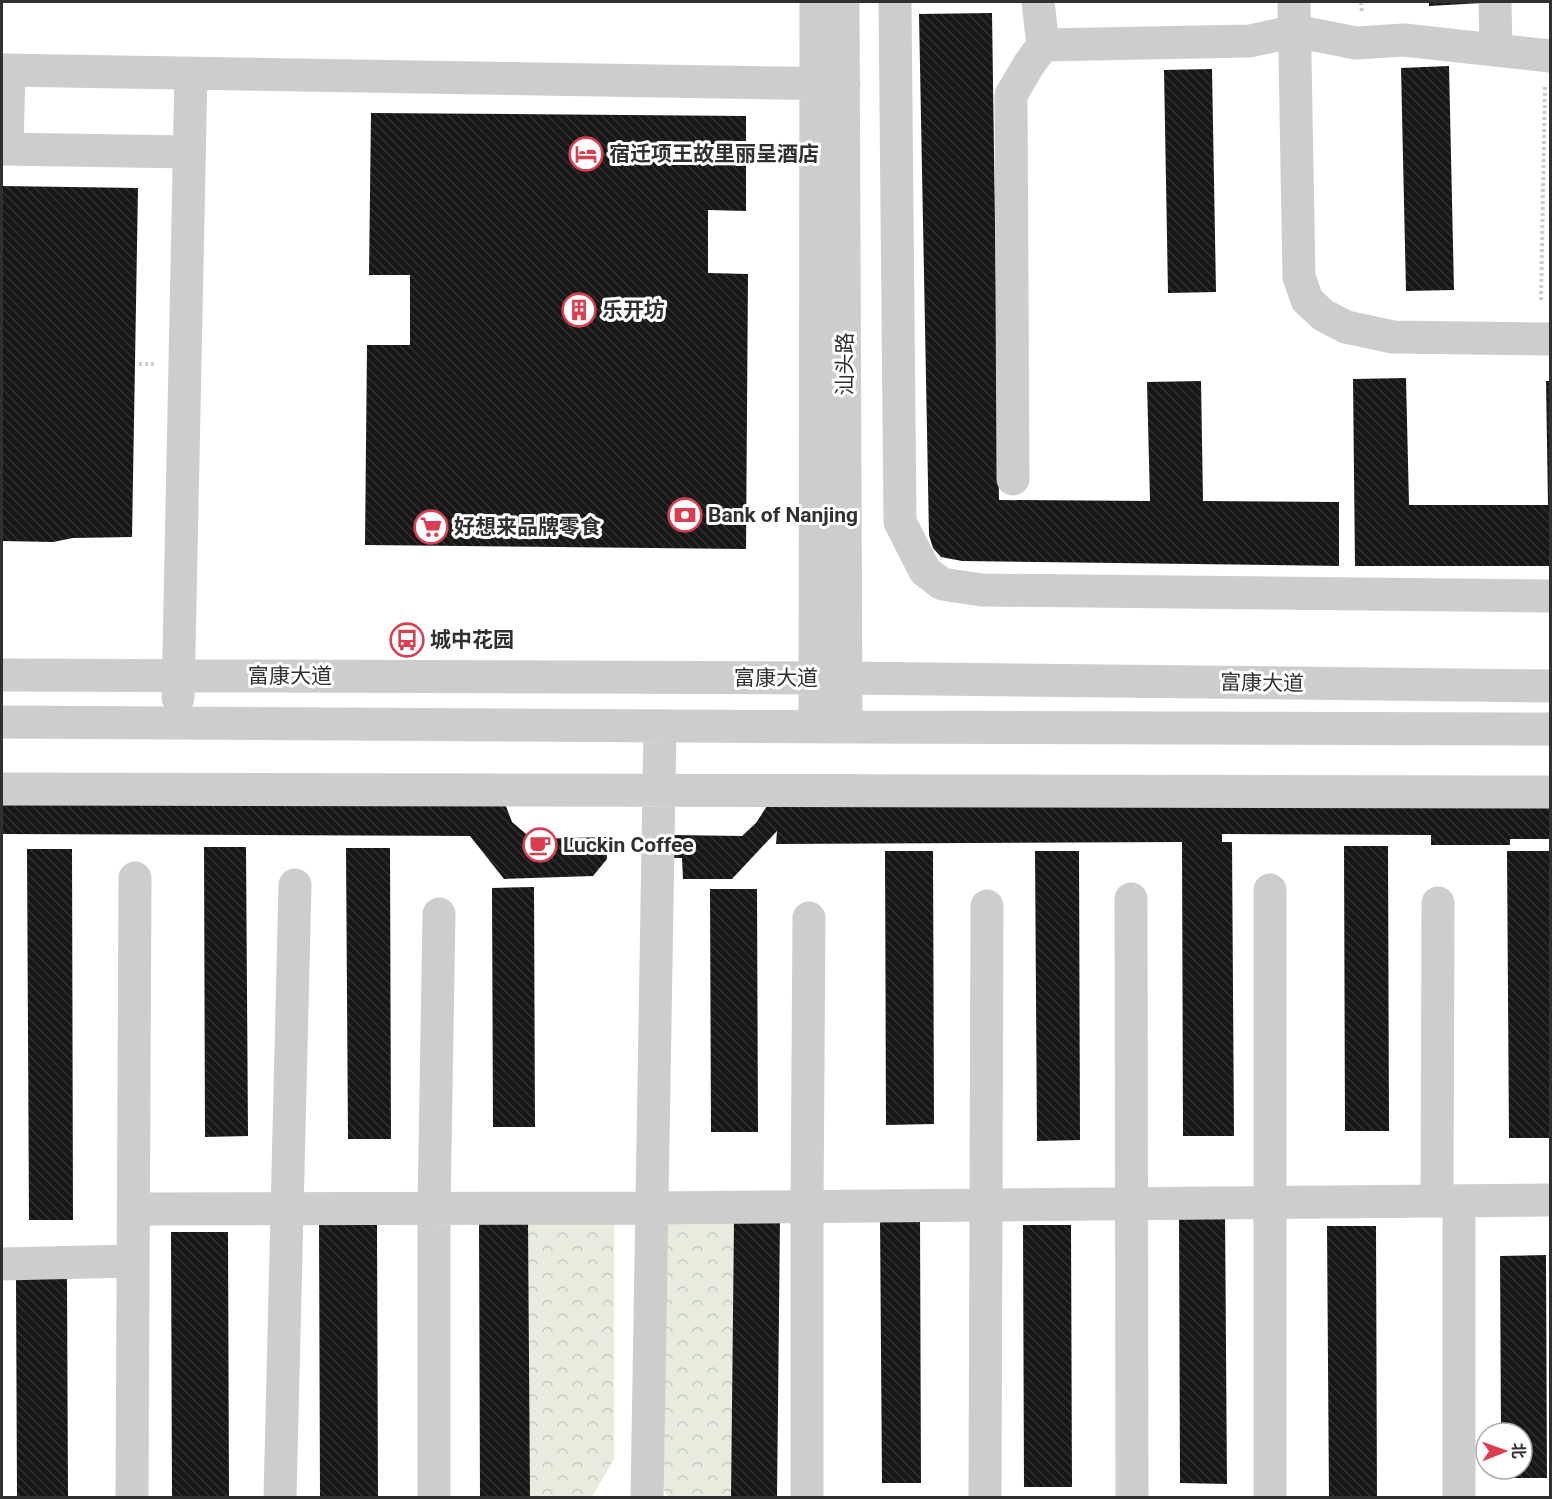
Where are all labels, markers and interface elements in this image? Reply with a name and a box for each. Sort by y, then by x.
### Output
hotel icon: 宿迁项王故里丽呈酒店 [568,136,604,172]
place label: 宿迁项王故里丽呈酒店 [609,142,819,166]
building icon: 乐开坊 [561,292,597,328]
place label: 乐开坊 [602,298,665,322]
street label: 汕头路 [833,333,857,396]
bank icon: Bank of Nanjing [667,497,703,533]
place label: Bank of Nanjing [708,503,858,527]
supermarket icon: 好想来品牌零食 [413,509,449,545]
place label: 好想来品牌零食 [454,515,601,539]
bus stop icon: 城中花园 [389,622,425,658]
place label: 城中花园 [430,628,514,652]
street label: 富康大道 [248,664,332,688]
street label: 富康大道 [734,666,818,690]
street label: 富康大道 [1220,670,1304,696]
cafe icon: Luckin Coffee [522,827,558,863]
place label: Luckin Coffee [563,833,694,857]
north arrow [1474,1421,1534,1481]
text: 北 [1509,1443,1528,1459]

